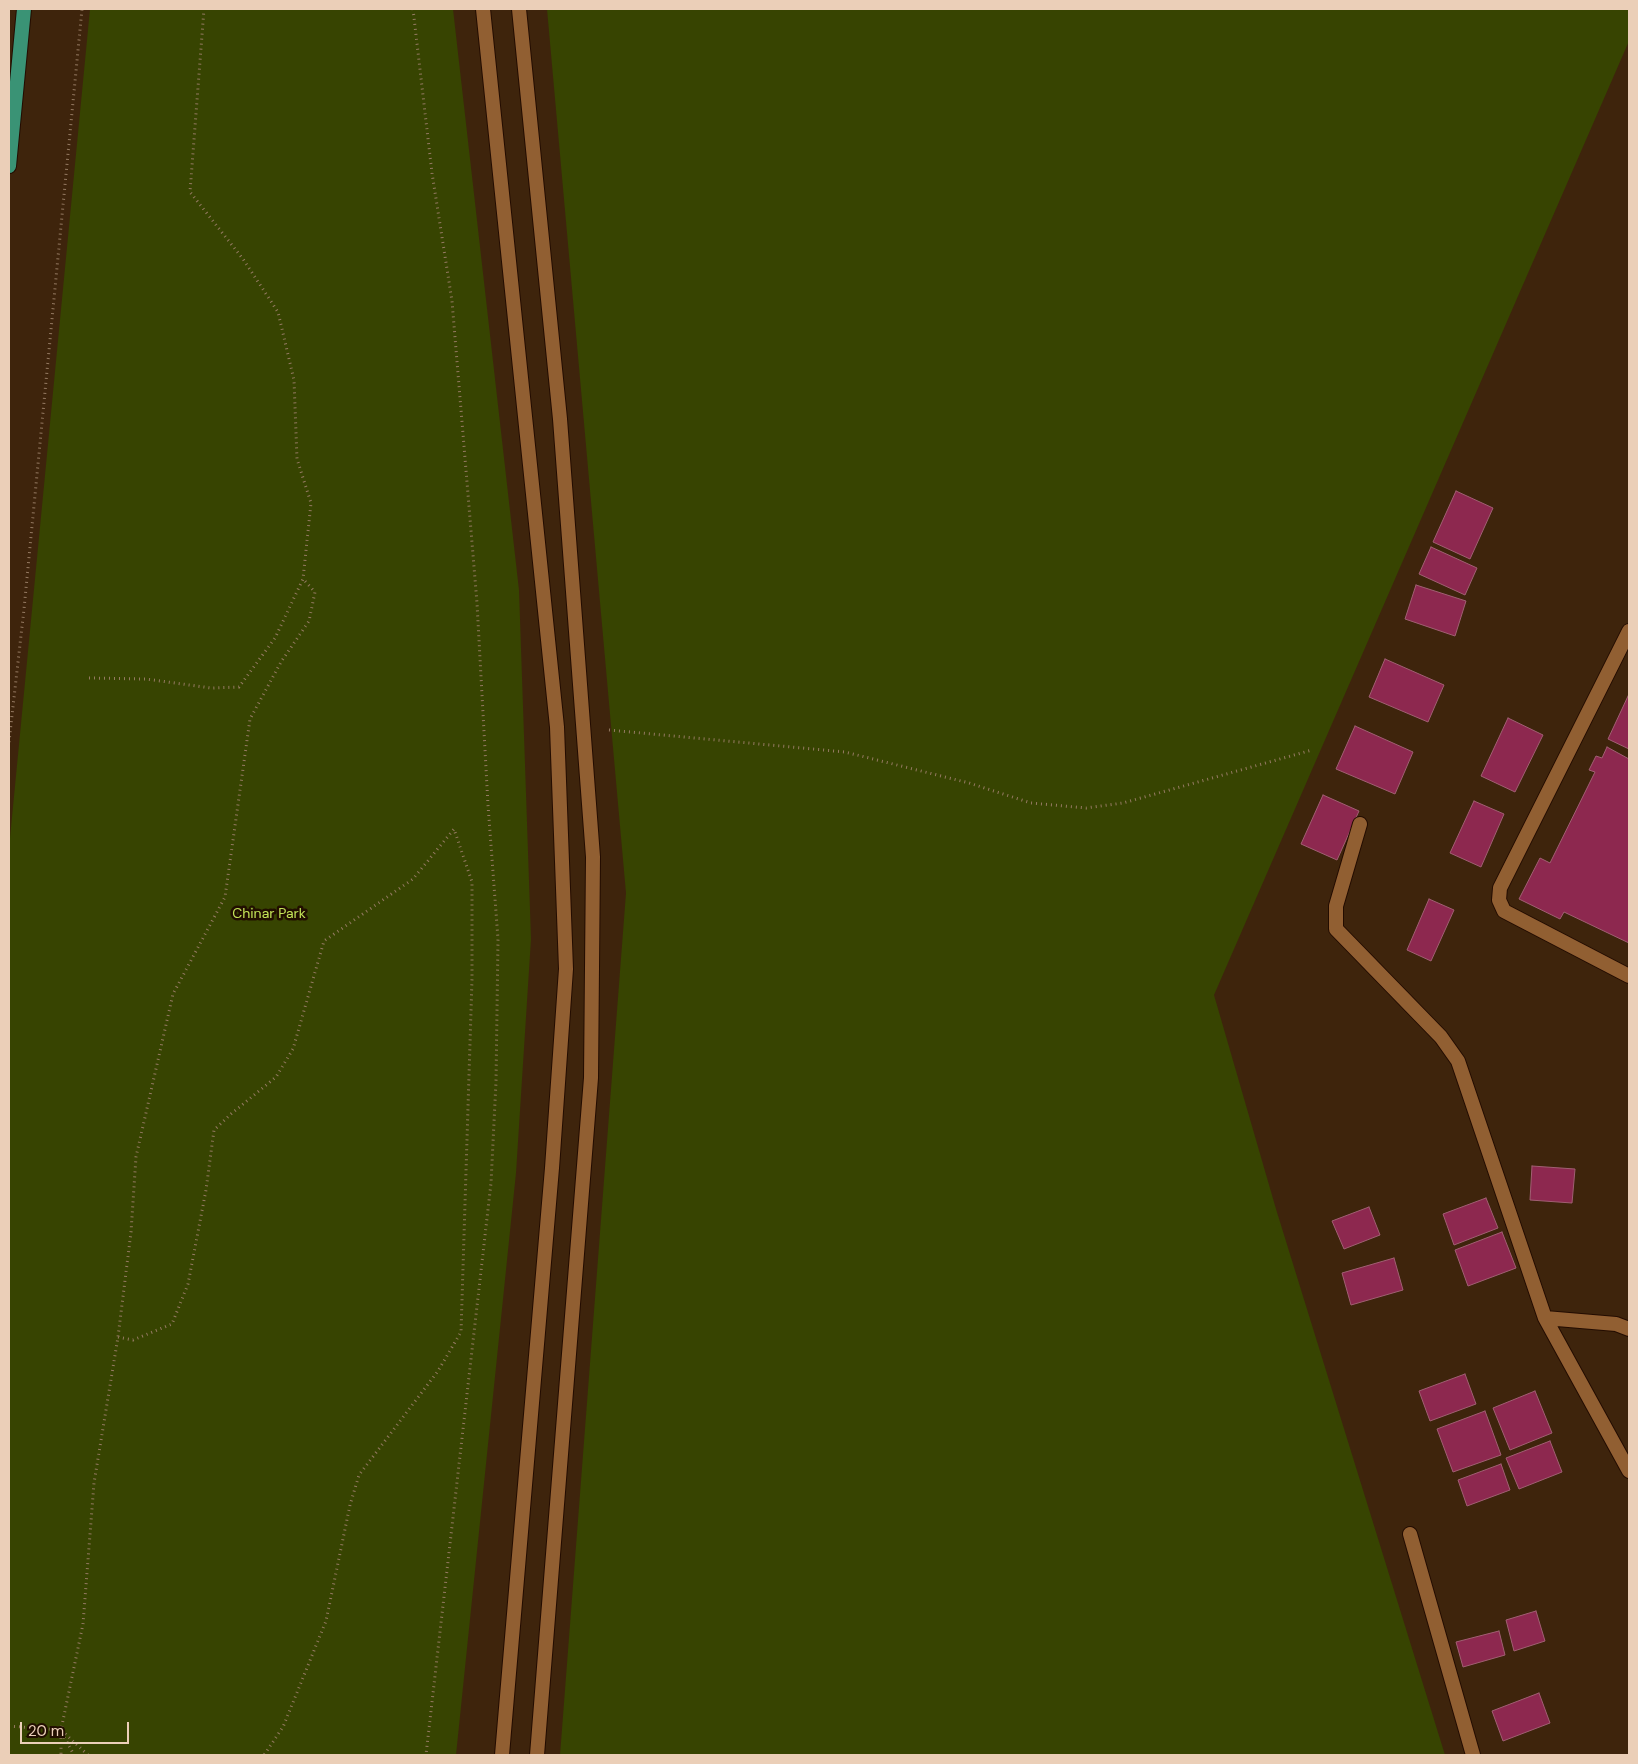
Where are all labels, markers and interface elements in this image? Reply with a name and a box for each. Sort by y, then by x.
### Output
park label: Chinar Park [232,906,306,922]
scale bar [22,1712,131,1744]
text: 20 m [28,1721,64,1741]

